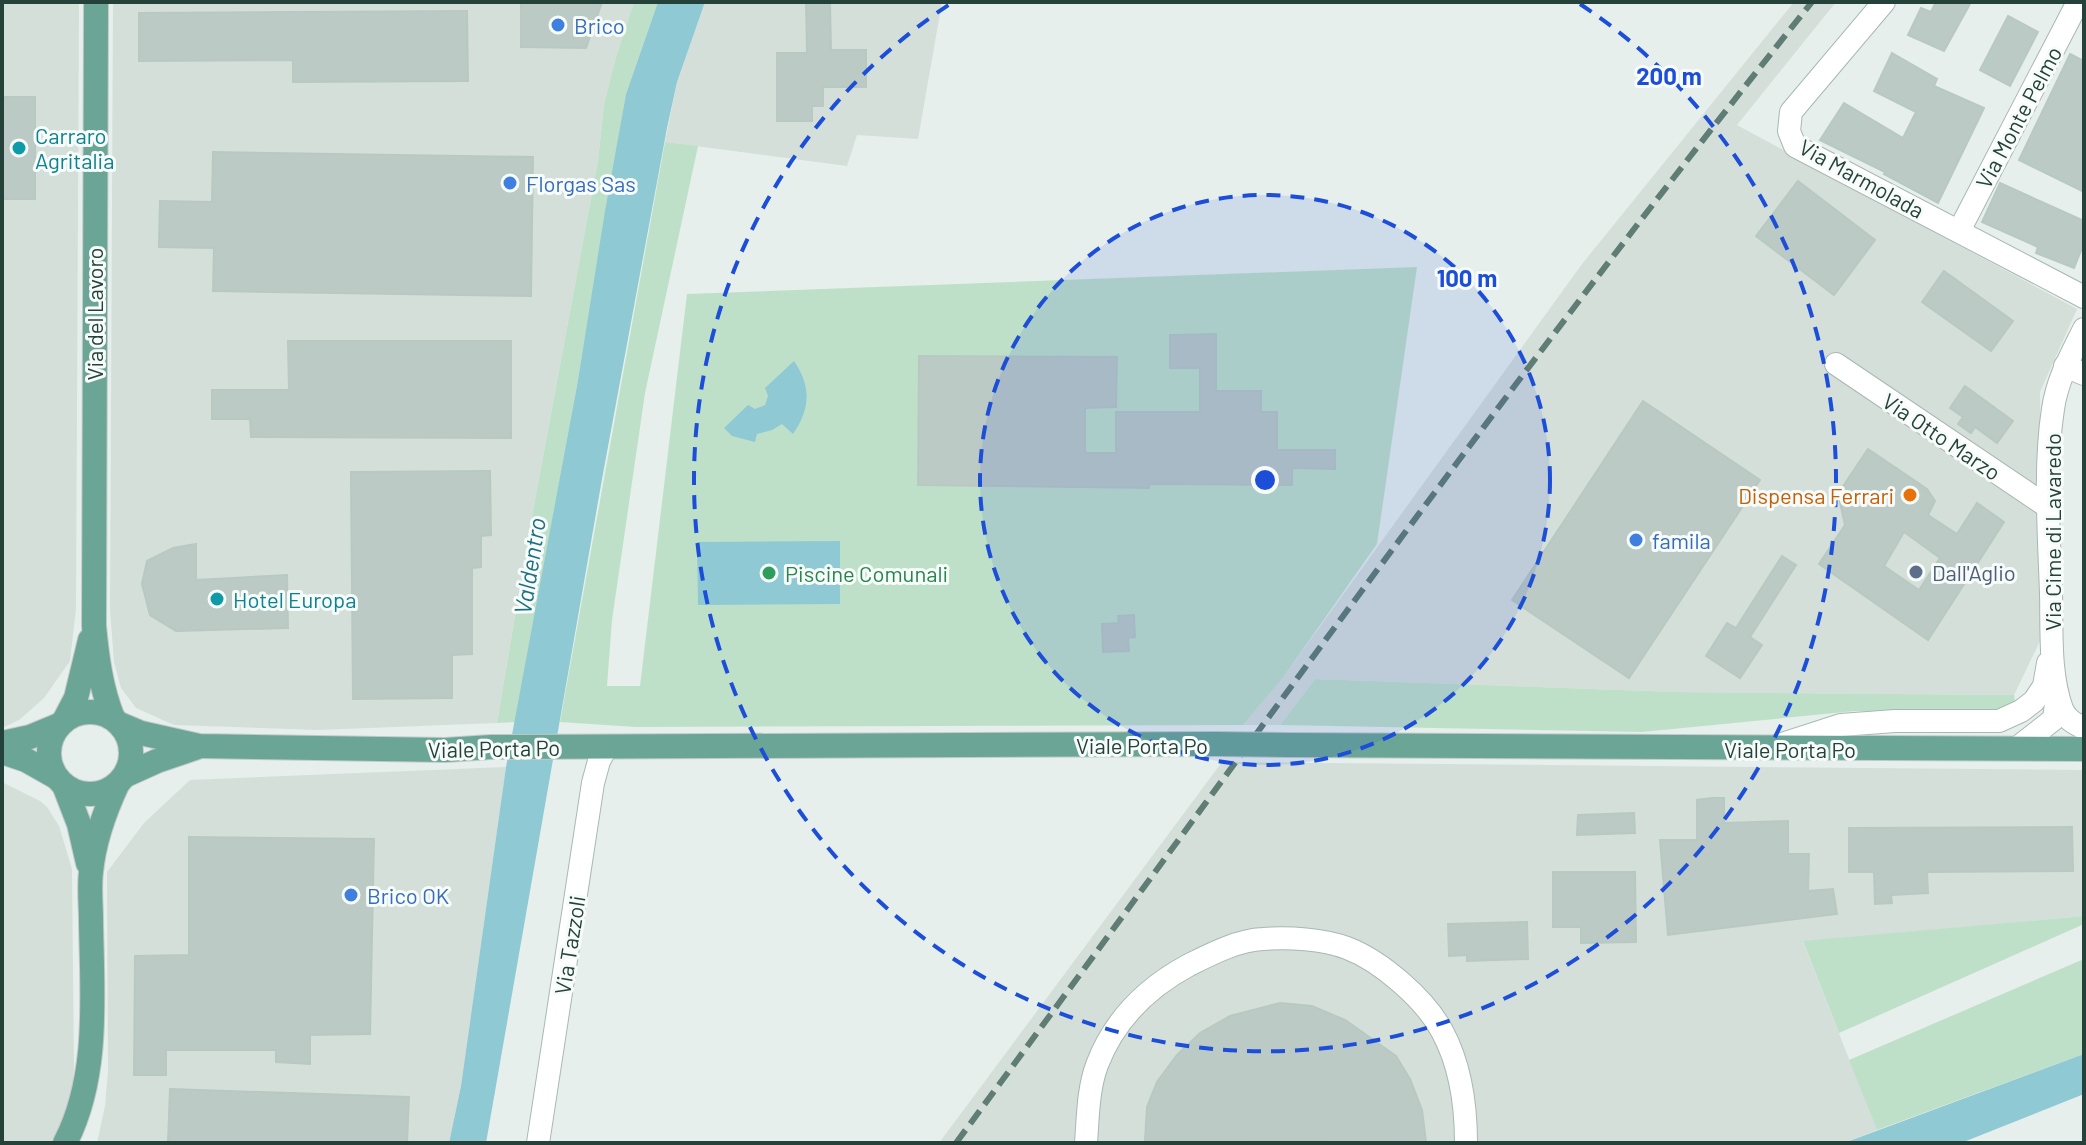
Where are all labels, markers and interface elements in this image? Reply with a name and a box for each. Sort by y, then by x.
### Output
place label: Brico [574,12,625,38]
marker: Brico [549,16,567,34]
street label: Via Monte Pelmo [1970,42,2066,192]
text: 200 m [1636,61,1702,90]
place label: Carraro Agritalia [35,122,114,173]
street label: Via Marmolada [1795,133,1929,223]
marker: Carraro Agritalia [10,139,28,157]
place label: Florgas Sas [526,170,636,196]
marker: Florgas Sas [501,174,519,192]
street label: Via del Lavoro [81,248,107,380]
text: 100 m [1437,263,1497,292]
street label: Via Otto Marzo [1878,387,2006,485]
street label: Via Cime di Lavaredo [2039,433,2065,631]
centre of rings [1251,466,1279,494]
place label: Dispensa Ferrari [1738,482,1894,508]
marker: Dispensa Ferrari [1901,486,1919,504]
water label: Valdentro [507,515,551,617]
place label: famila [1652,527,1711,553]
marker: famila [1627,531,1645,549]
place label: Dall'Aglio [1932,559,2016,585]
place label: Piscine Comunali [785,560,948,586]
marker: Dall'Aglio [1907,563,1925,581]
marker: Piscine Comunali [760,564,778,582]
place label: Hotel Europa [233,586,357,612]
marker: Hotel Europa [208,590,226,608]
street label: Viale Porta Po [1076,732,1208,758]
street label: Viale Porta Po [428,734,560,762]
street label: Viale Porta Po [1724,736,1856,762]
place label: Brico OK [367,882,449,908]
marker: Brico OK [342,886,360,904]
street label: Via Tazzoli [548,894,590,996]

